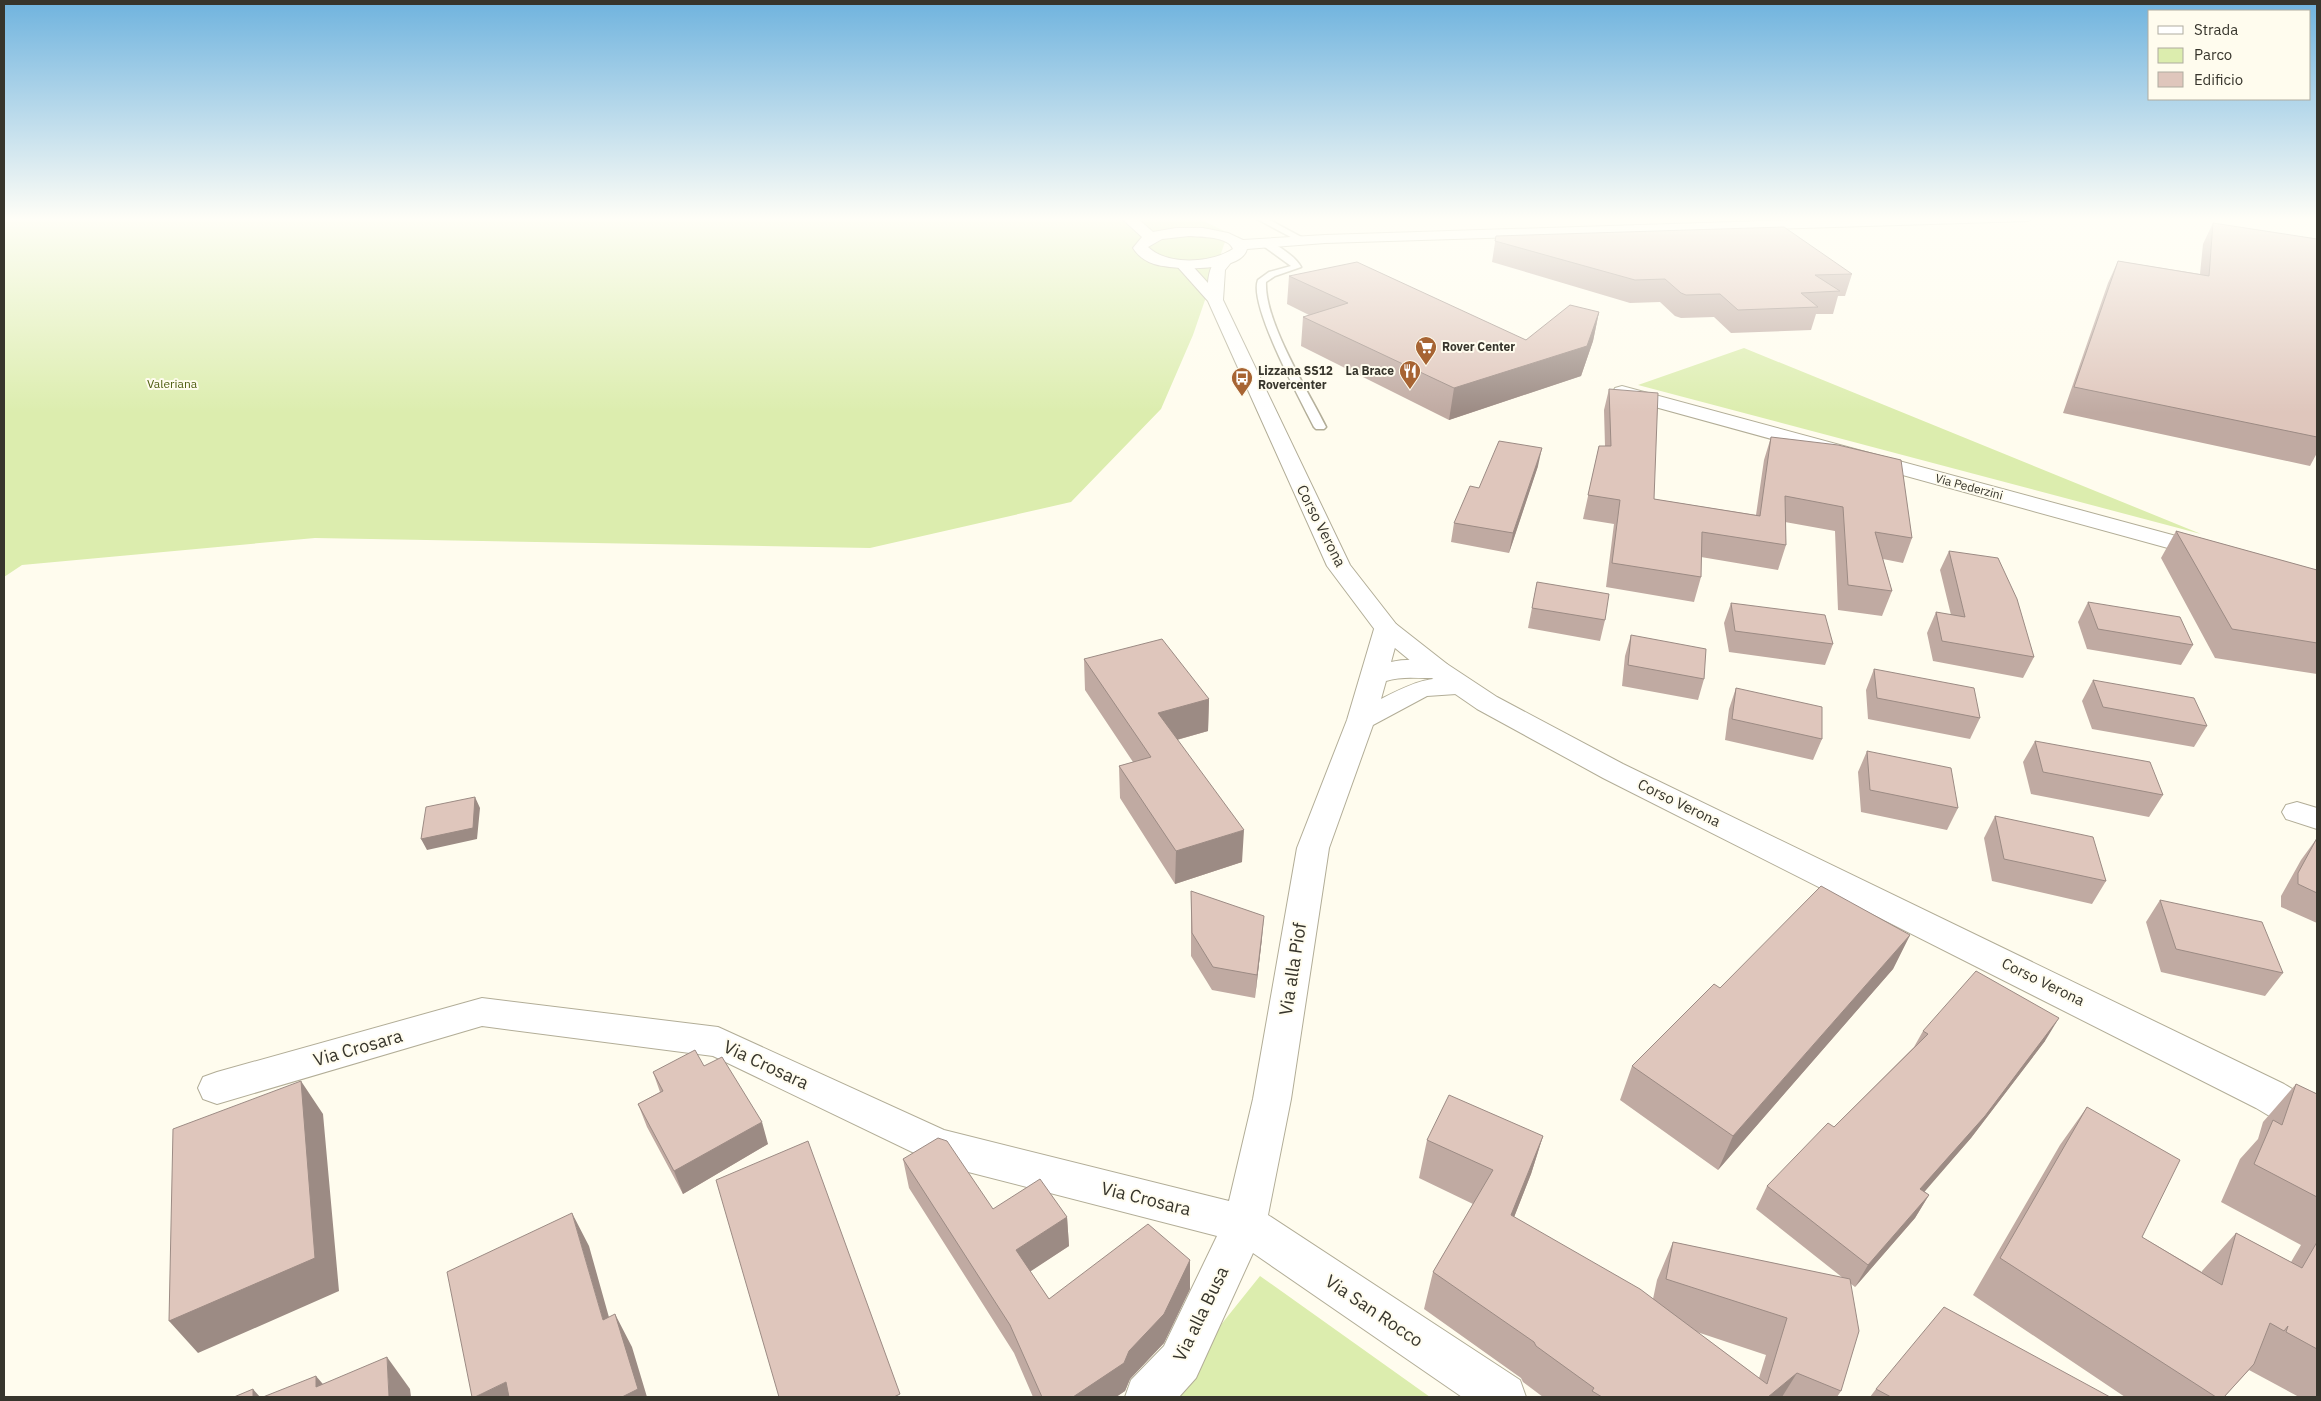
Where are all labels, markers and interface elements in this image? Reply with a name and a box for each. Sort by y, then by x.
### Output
legend [2148,10,2311,100]
text: Strada [2194,20,2238,39]
text: Parco [2194,45,2232,64]
text: Edificio [2194,70,2243,89]
supermarket icon: Rover Center [1414,335,1438,366]
place label: Rover Center [1442,339,1515,354]
restaurant icon: La Brace [1398,359,1422,390]
place label: Lizzana SS12 Rovercenter [1258,363,1333,392]
place label: La Brace [1346,363,1394,378]
bus stop icon: Lizzana SS12 Rovercenter [1230,366,1254,397]
park label: Valeriana [147,376,198,391]
street label: Via Pederzini [1934,470,2005,503]
street label: Corso Verona [1293,481,1350,570]
street label: Corso Verona [1635,774,1724,831]
street label: Via alla Piof [1274,921,1311,1017]
street label: Corso Verona [1999,953,2088,1010]
street label: Via Crosara [311,1024,405,1071]
street label: Via Crosara [720,1035,813,1094]
street label: Via Crosara [1099,1176,1194,1221]
street label: Via alla Busa [1168,1262,1234,1365]
street label: Via San Rocco [1321,1269,1428,1352]

